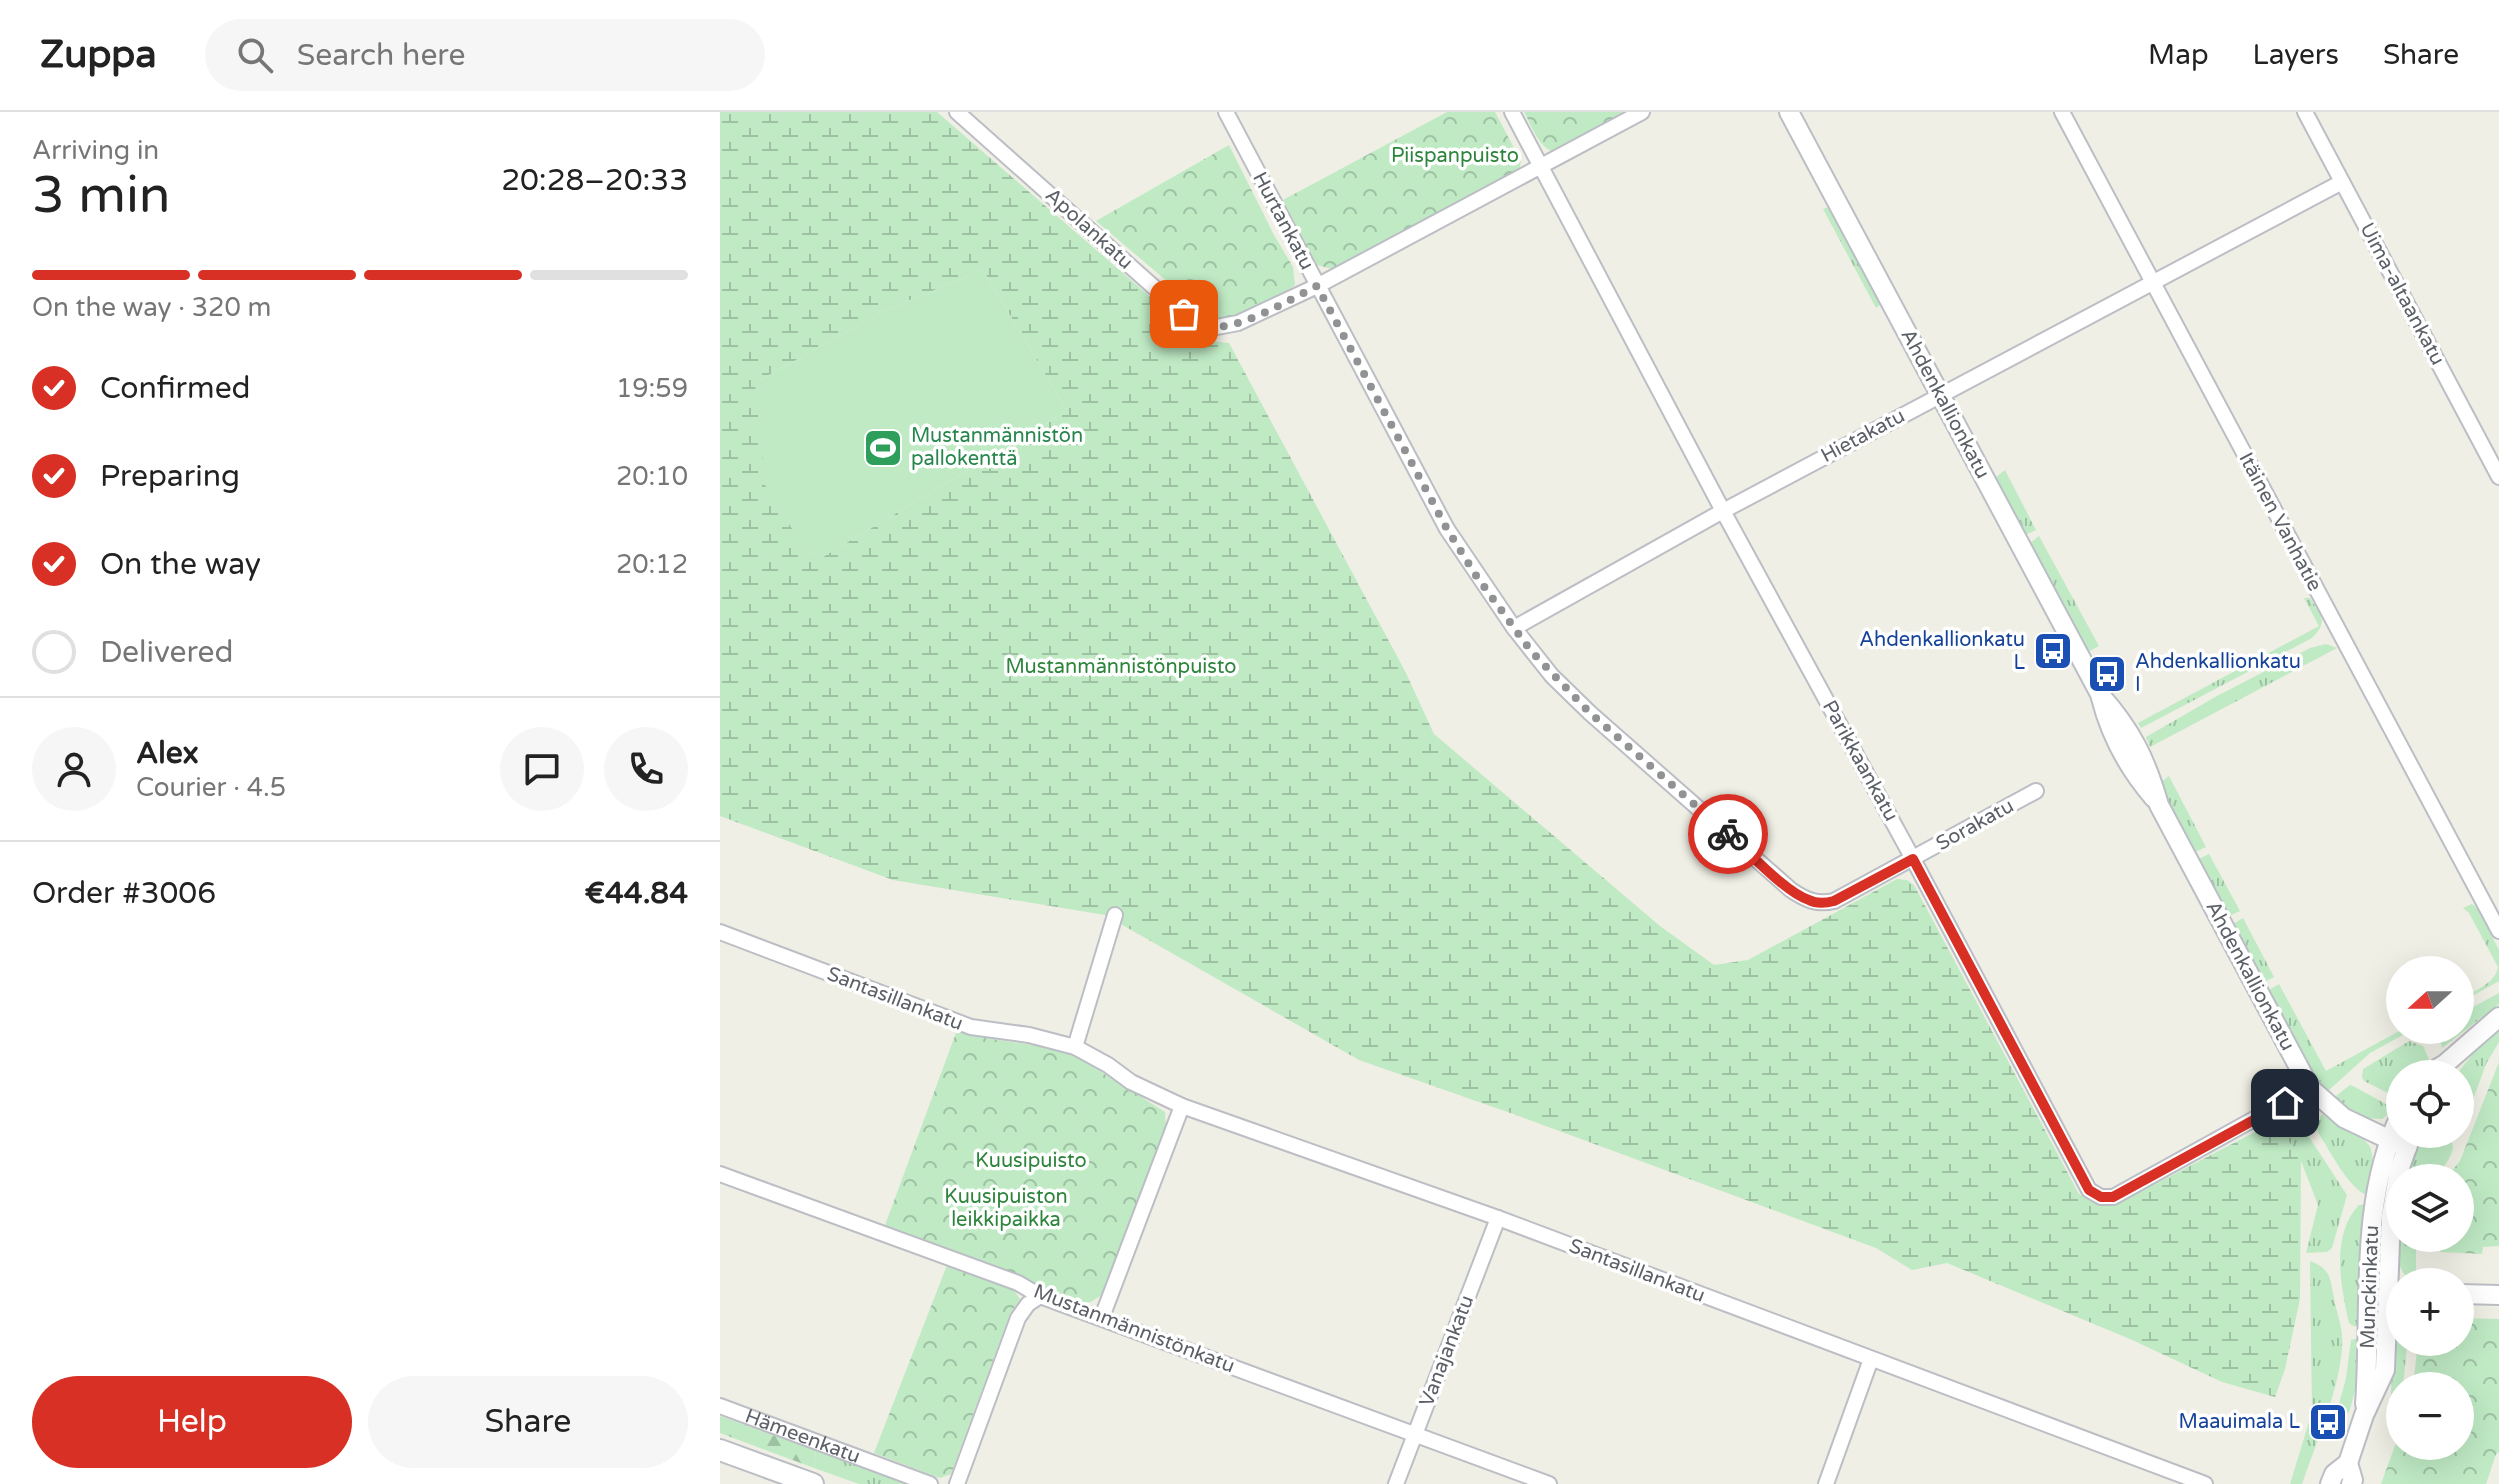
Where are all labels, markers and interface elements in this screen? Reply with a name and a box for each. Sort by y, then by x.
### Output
search box [205,19,765,91]
text: Zuppa [40,32,157,78]
icon: search [233,33,277,77]
text: Search here [297,37,465,74]
text: Map [2148,38,2209,72]
text: Layers [2253,38,2339,72]
text: Share [2383,38,2459,72]
text: Arriving in [32,135,159,166]
park label: Piispanpuisto [1391,144,1519,168]
text: 20:28–20:33 [501,162,688,199]
text: 3 min [32,164,171,227]
street label: Hurtankatu [1247,168,1319,274]
street label: Apolankatu [1040,183,1138,275]
street label: Uima-altaankatu [2354,219,2450,369]
pin [1150,280,1218,348]
text: On the way · 320 m [32,292,271,323]
icon: bag [1162,292,1206,336]
street label: Ahdenkallionkatu [1895,325,1995,483]
icon: check [32,366,76,410]
text: Confirmed [100,370,251,407]
text: 19:59 [616,373,688,404]
street label: Hietakatu [1817,404,1909,468]
place label: Mustanmännistön pallokenttä [911,424,1083,471]
sports icon: Mustanmännistön pallokenttä [862,427,904,469]
street label: Itäinen Vanhatie [2233,449,2327,595]
icon: check [32,454,76,498]
text: Preparing [100,458,240,495]
text: 20:10 [616,461,688,492]
icon: check [32,542,76,586]
text: On the way [100,546,261,583]
text: 20:12 [616,549,688,580]
place label: Ahdenkallionkatu L [1859,628,2025,675]
bus stop icon: Ahdenkallionkatu L [2032,630,2074,672]
text: Delivered [100,634,234,671]
place label: Ahdenkallionkatu I [2135,650,2301,697]
bus stop icon: Ahdenkallionkatu I [2086,653,2128,695]
park label: Mustanmännistönpuisto [1005,655,1237,679]
street label: Parikkaankatu [1817,696,1903,826]
button: person [32,727,116,811]
button: chat [500,727,584,811]
button: phone [604,727,688,811]
text: Alex [136,735,199,772]
text: Courier · 4.5 [136,772,286,803]
courier [1688,794,1768,874]
street label: Sorakatu [1932,794,2018,856]
icon: bike [1706,812,1750,856]
text: Order #3006 [32,875,216,912]
text: €44.84 [585,875,688,912]
street label: Ahdenkallionkatu [2200,897,2300,1055]
north arrow [2386,956,2474,1044]
map controls [2386,956,2474,1460]
street label: Santasillankatu [824,962,966,1036]
button: locate [2386,1060,2474,1148]
pin [2251,1069,2319,1137]
icon: home [2263,1081,2307,1125]
park label: Kuusipuisto [975,1149,1087,1173]
button: layers [2386,1164,2474,1252]
park label: Kuusipuiston leikkipaikka [944,1185,1068,1232]
street label: Munckinkatu [2356,1225,2384,1349]
street label: Santasillankatu [1566,1234,1708,1308]
button: + [2386,1268,2474,1356]
street label: Mustanmännistönkatu [1030,1280,1238,1378]
street label: Vanajankatu [1415,1292,1479,1410]
button: − [2386,1372,2474,1460]
button: Help [32,1376,352,1468]
button: Share [368,1376,688,1468]
bus stop icon: Maauimala L [2307,1401,2349,1443]
street label: Hämeenkatu [742,1404,863,1469]
place label: Maauimala L [2179,1410,2300,1434]

